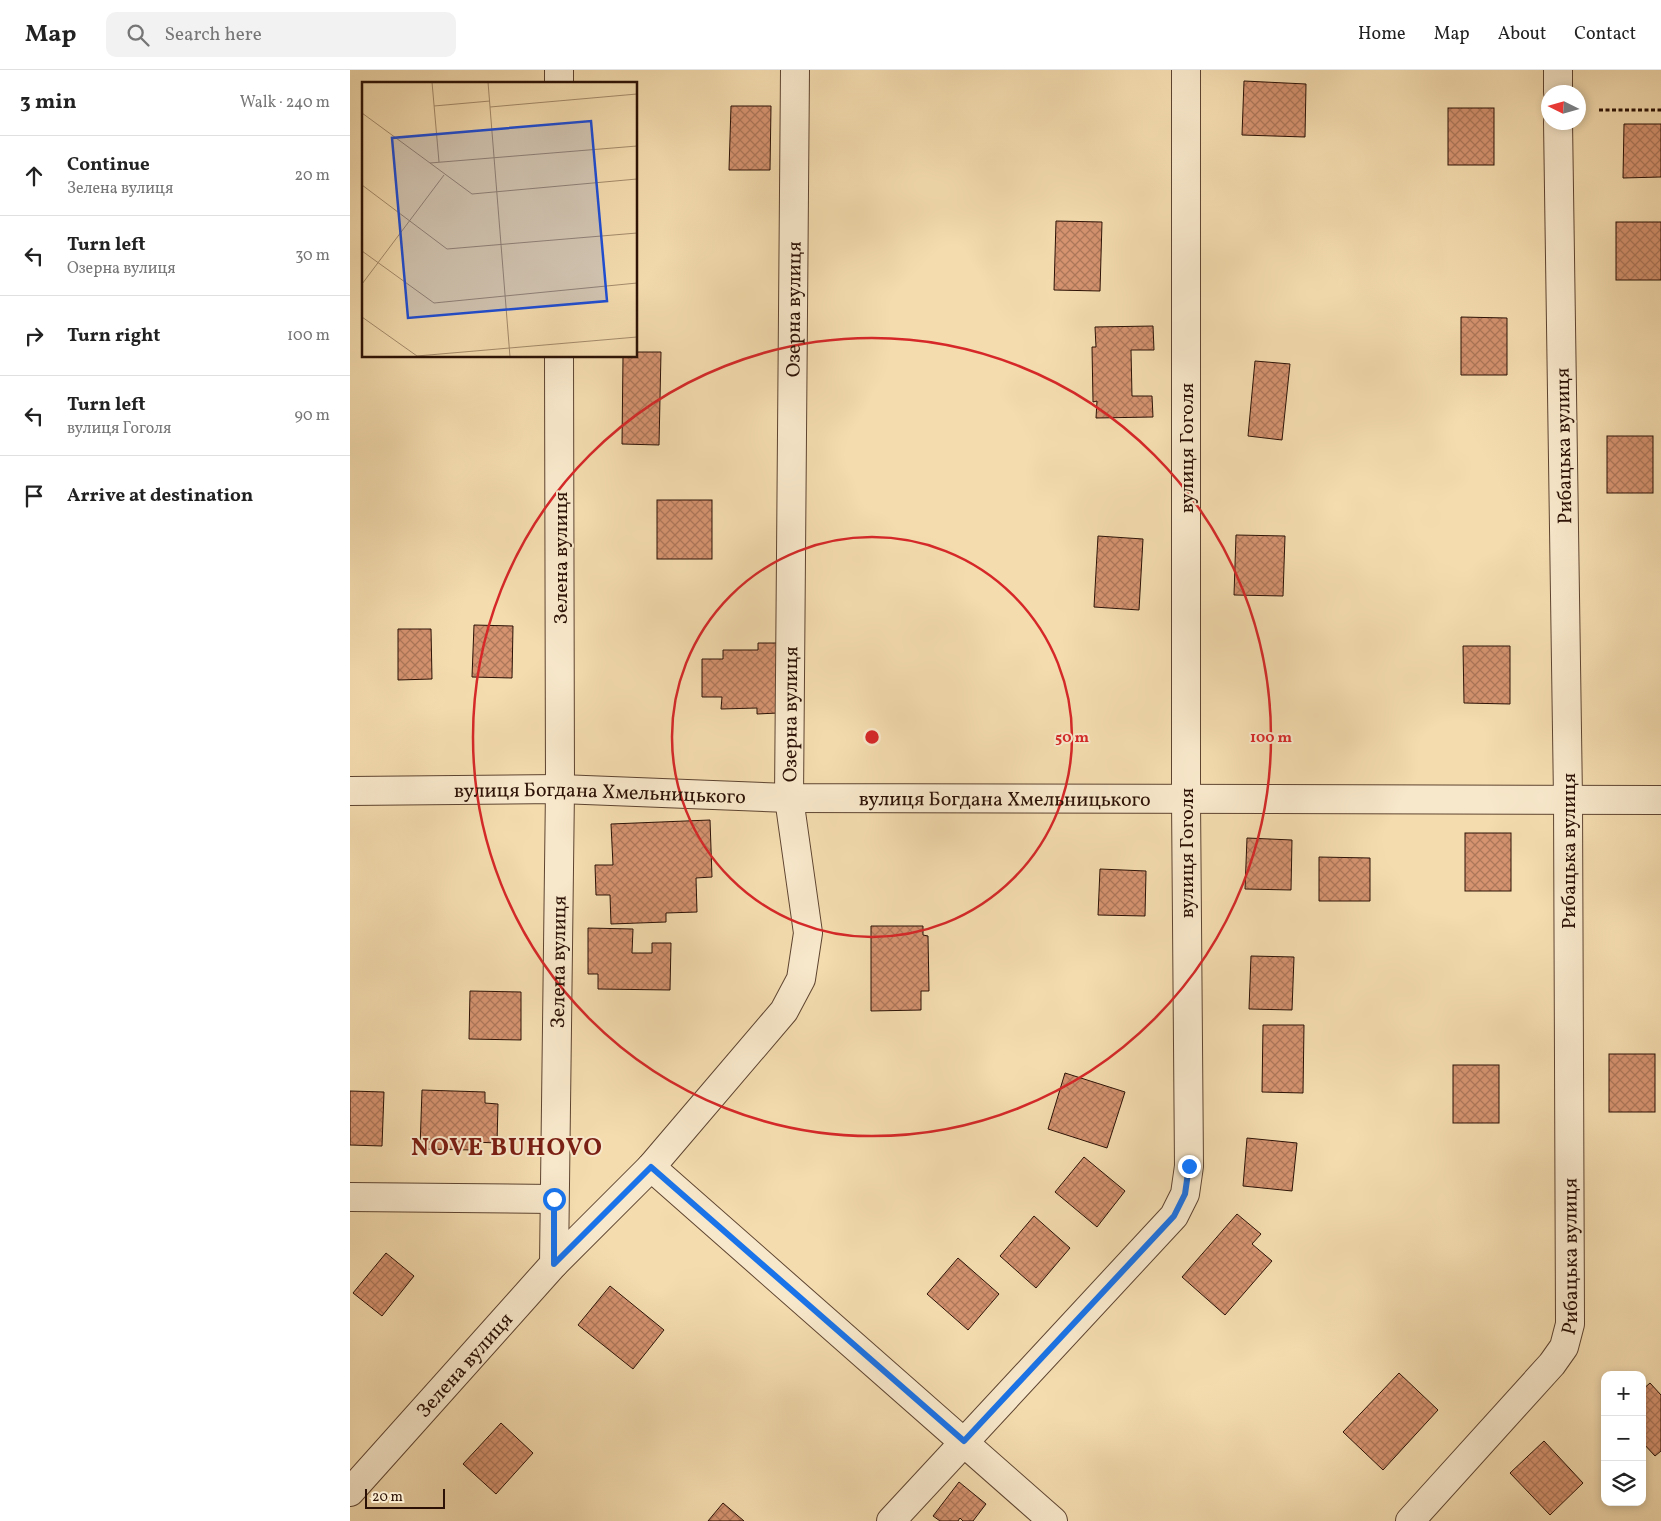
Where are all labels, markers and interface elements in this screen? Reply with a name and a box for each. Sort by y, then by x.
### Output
search box [106,12,456,57]
text: Map [25,18,76,52]
icon: search [124,21,152,49]
text: Search here [164,22,262,48]
text: Home [1358,22,1406,47]
text: Map [1434,22,1470,47]
text: About [1498,22,1546,47]
text: Contact [1574,22,1636,47]
inset map [362,82,638,358]
north arrow [1541,85,1586,130]
text: 3 min [20,88,76,117]
text: Walk · 240 m [240,92,330,114]
text: Continue [67,152,150,178]
icon: ahead [20,162,48,190]
text: 20 m [295,165,330,187]
text: Зелена вулиця [67,178,173,200]
text: Turn left [67,232,146,258]
street label: Озерна вулиця [780,241,810,377]
icon: left [20,242,48,270]
text: 30 m [295,245,330,267]
text: Озерна вулиця [67,258,176,280]
icon: right [20,322,48,350]
text: Turn right [67,323,160,349]
text: 100 m [287,325,330,347]
street label: Рибацька вулиця [1550,367,1580,524]
street label: вулиця Гоголя [1174,383,1202,513]
text: Turn left [67,392,146,418]
icon: left [20,402,48,430]
text: 90 m [294,405,330,427]
text: вулиця Гоголя [67,418,171,440]
icon: arrive [20,482,48,510]
text: Arrive at destination [67,483,253,509]
street label: Зелена вулиця [548,492,576,624]
street label: Озерна вулиця [777,646,806,782]
centre of rings [863,728,881,746]
text: 50 m [1055,728,1089,749]
text: 100 m [1250,728,1293,749]
street label: Рибацька вулиця [1556,773,1584,929]
street label: вулиця Богдана Хмельницького [454,777,746,812]
street label: вулиця Богдана Хмельницького [859,786,1151,815]
street label: вулиця Гоголя [1174,788,1202,918]
street label: Зелена вулиця [545,895,575,1029]
district label: NOVE BUHOVO [411,1131,603,1166]
route end [1178,1155,1201,1178]
street label: Рибацька вулиця [1556,1178,1586,1338]
route start [543,1188,566,1211]
street label: Зелена вулиця [411,1307,520,1425]
map controls [1601,1371,1646,1506]
button: + [1601,1371,1646,1416]
button: − [1601,1416,1646,1461]
button: layers [1601,1461,1646,1506]
scale bar [365,1486,445,1509]
text: 20 m [372,1488,403,1507]

